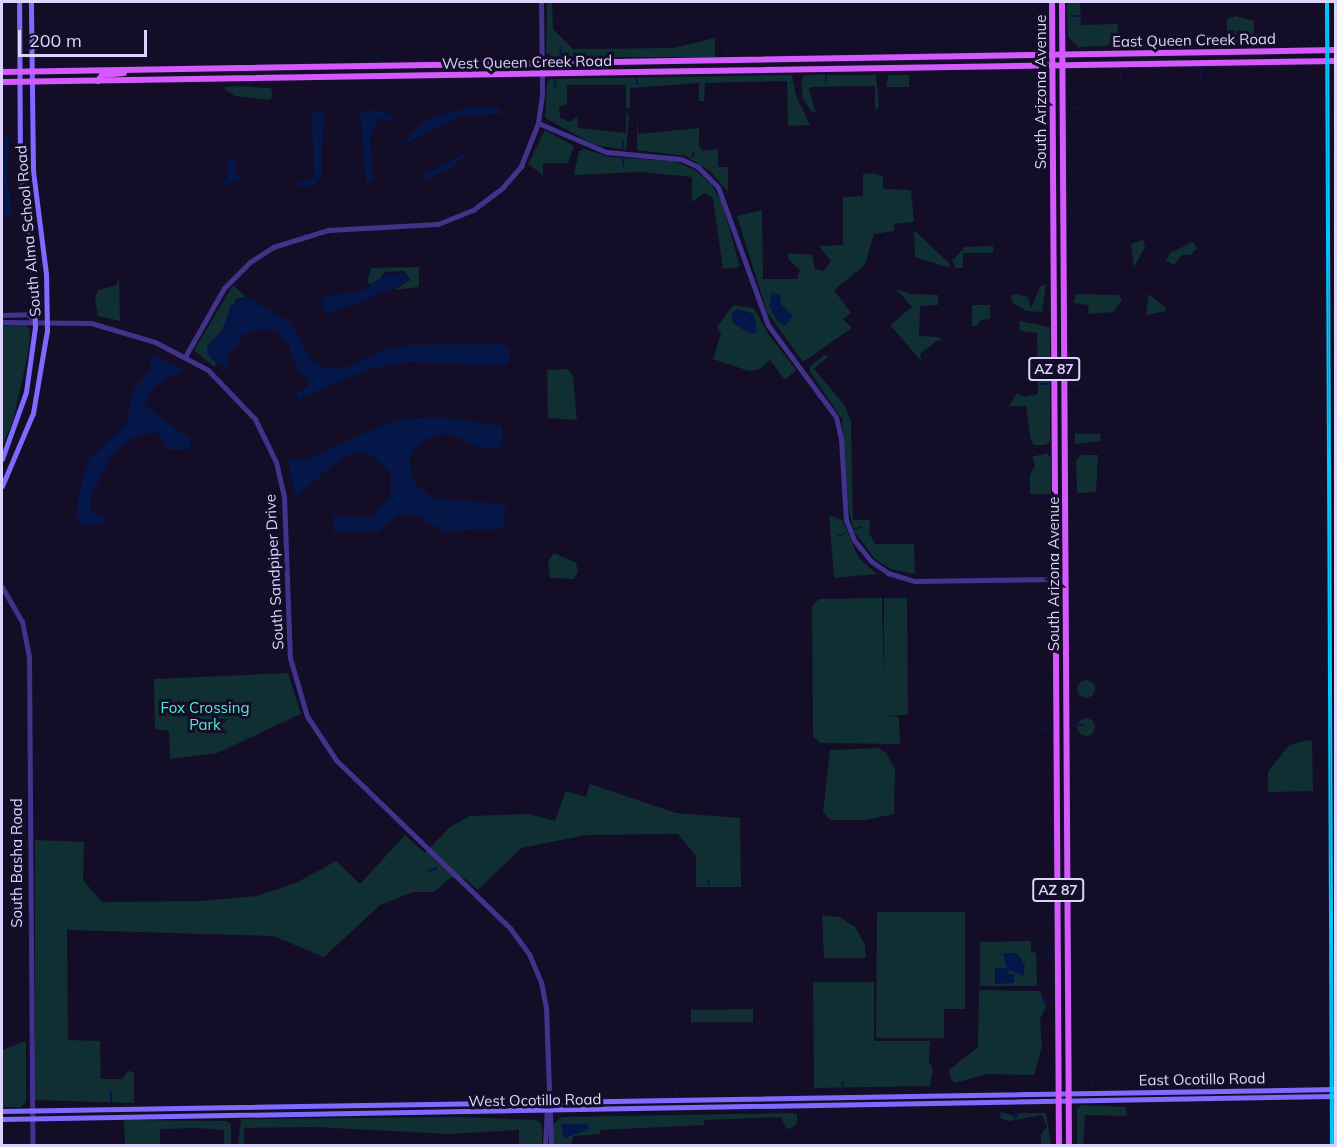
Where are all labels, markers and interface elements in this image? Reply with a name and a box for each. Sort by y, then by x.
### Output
street label: South Arizona Avenue [1032,15,1050,169]
scale bar [21,18,150,56]
text: 200 m [29,29,82,52]
street label: East Queen Creek Road [1112,30,1276,50]
street label: West Queen Creek Road [442,52,612,72]
street label: South Alma School Road [12,144,44,318]
road number: AZ 87 [1027,358,1081,380]
street label: South Sandpiper Drive [261,494,287,650]
street label: South Arizona Avenue [1045,497,1063,651]
park label: Fox Crossing Park [161,698,249,733]
street label: South Basha Road [8,798,26,928]
road number: AZ 87 [1031,879,1085,901]
street label: East Ocotillo Road [1138,1069,1266,1089]
street label: West Ocotillo Road [468,1090,602,1110]

